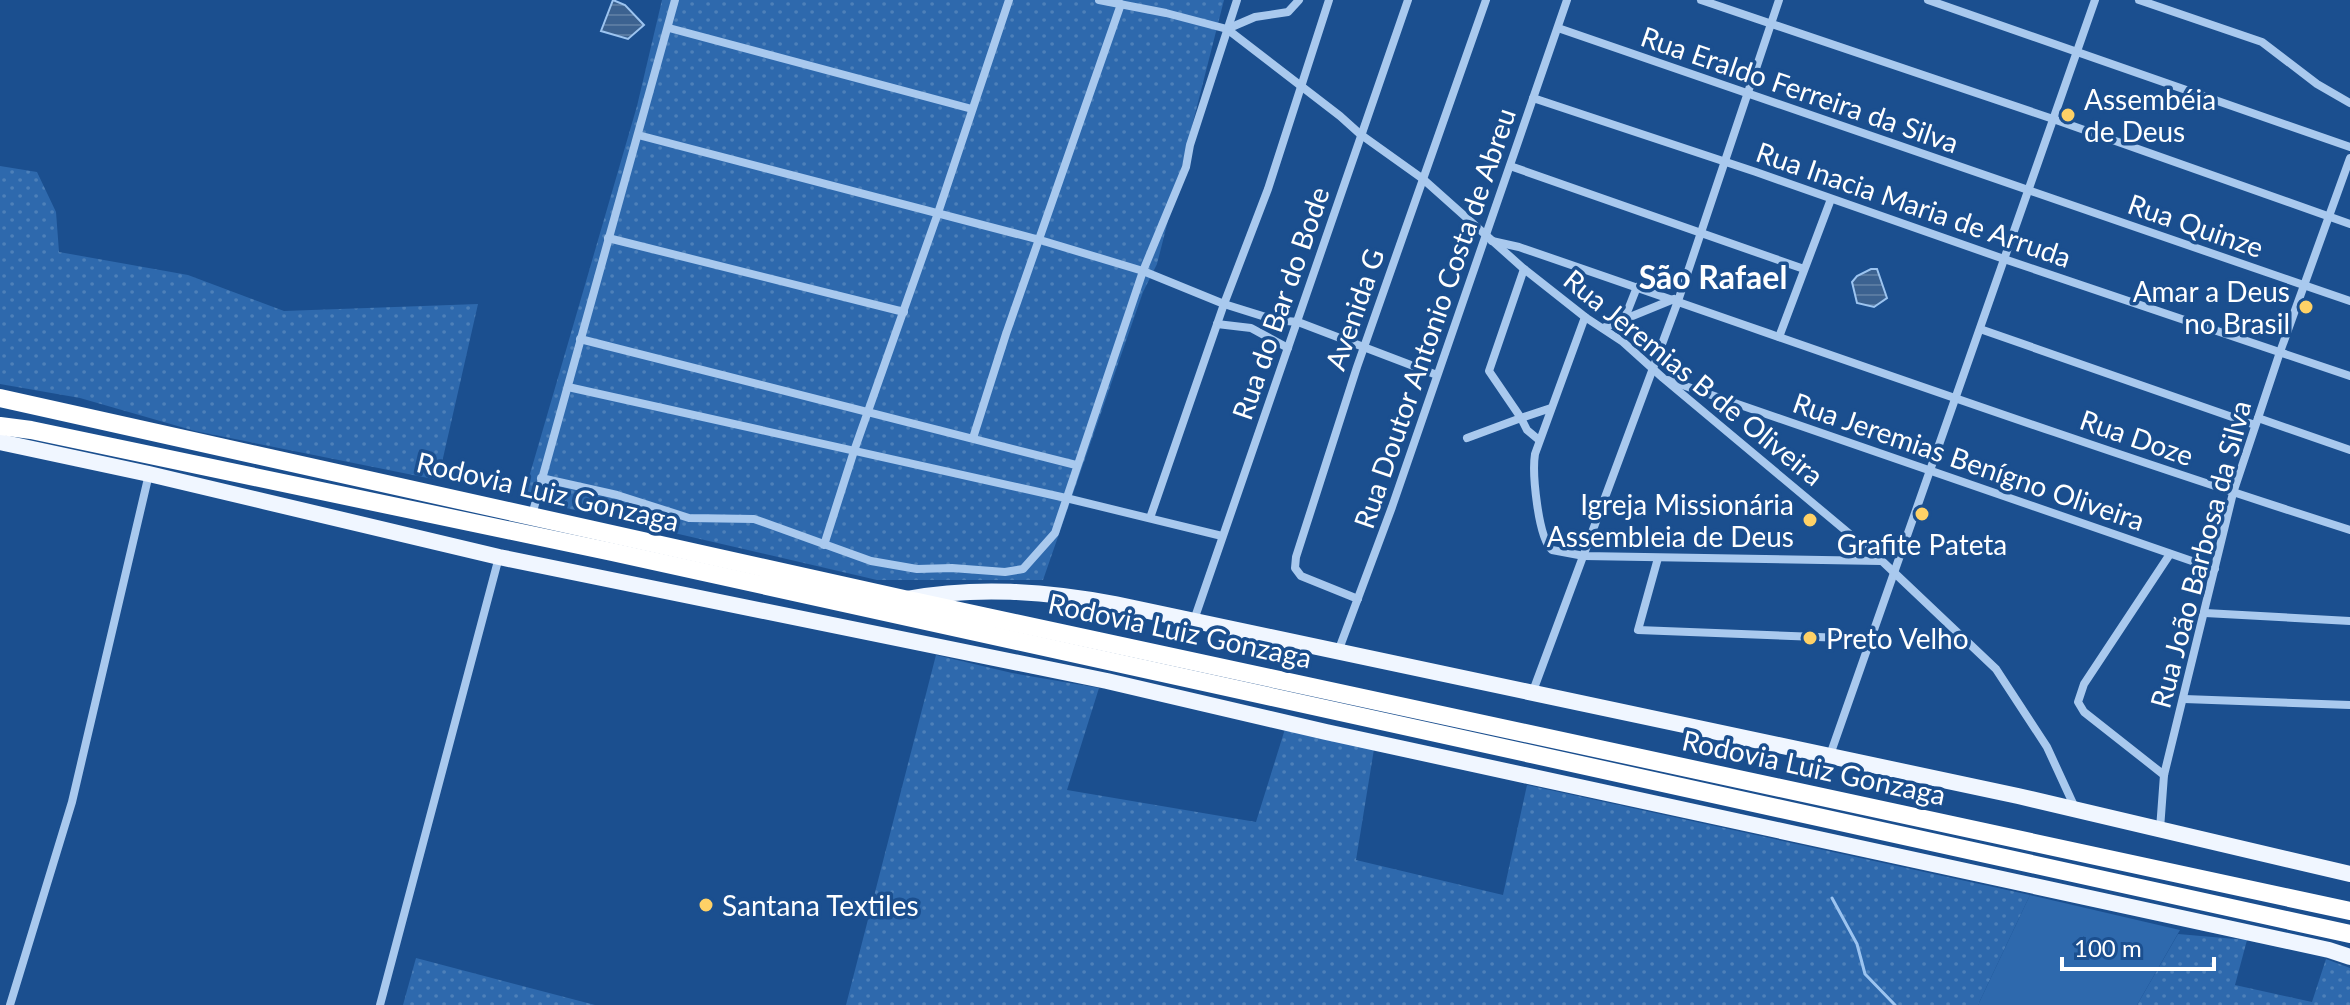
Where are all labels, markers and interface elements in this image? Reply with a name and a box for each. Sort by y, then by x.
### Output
street label: Rua Eraldo Ferreira da Silva [1637,19,1963,159]
place label: Assembéia de Deus [2084,82,2216,148]
street label: Rua Doutor Antonio Costa de Abreu [1346,103,1522,533]
marker: Assembéia de Deus [2059,106,2077,124]
street label: Rua Inacia Maria de Arruda [1752,134,2076,274]
street label: Rua do Bar do Bode [1224,182,1336,424]
street label: Rua Quinze [2124,186,2268,264]
street label: Avenida G [1317,244,1391,374]
district label: São Rafael [1639,257,1787,296]
street label: Rua Jeremias B de Oliveira [1557,262,1831,492]
place label: Amar a Deus no Brasil [2133,274,2290,340]
marker: Amar a Deus no Brasil [2297,298,2315,316]
street label: Rua Jeremias Benígno Oliveira [1789,385,2149,537]
street label: Rua João Barbosa da Silva [2143,397,2257,711]
street label: Rua Doze [2076,402,2198,472]
street label: Rodovia Luiz Gonzaga [413,444,683,538]
place label: Igreja Missionária Assembleia de Deus [1547,487,1794,553]
marker: Grafite Pateta [1913,505,1931,523]
marker: Igreja Missionária Assembleia de Deus [1801,511,1819,529]
place label: Grafite Pateta [1837,527,2007,561]
street label: Rodovia Luiz Gonzaga [1045,585,1315,675]
place label: Preto Velho [1826,621,1969,655]
marker: Preto Velho [1801,629,1819,647]
street label: Rodovia Luiz Gonzaga [1679,722,1949,812]
place label: Santana Textiles [722,888,919,922]
marker: Santana Textiles [697,896,715,914]
scale bar [2062,921,2214,971]
text: 100 m [2074,933,2142,962]

